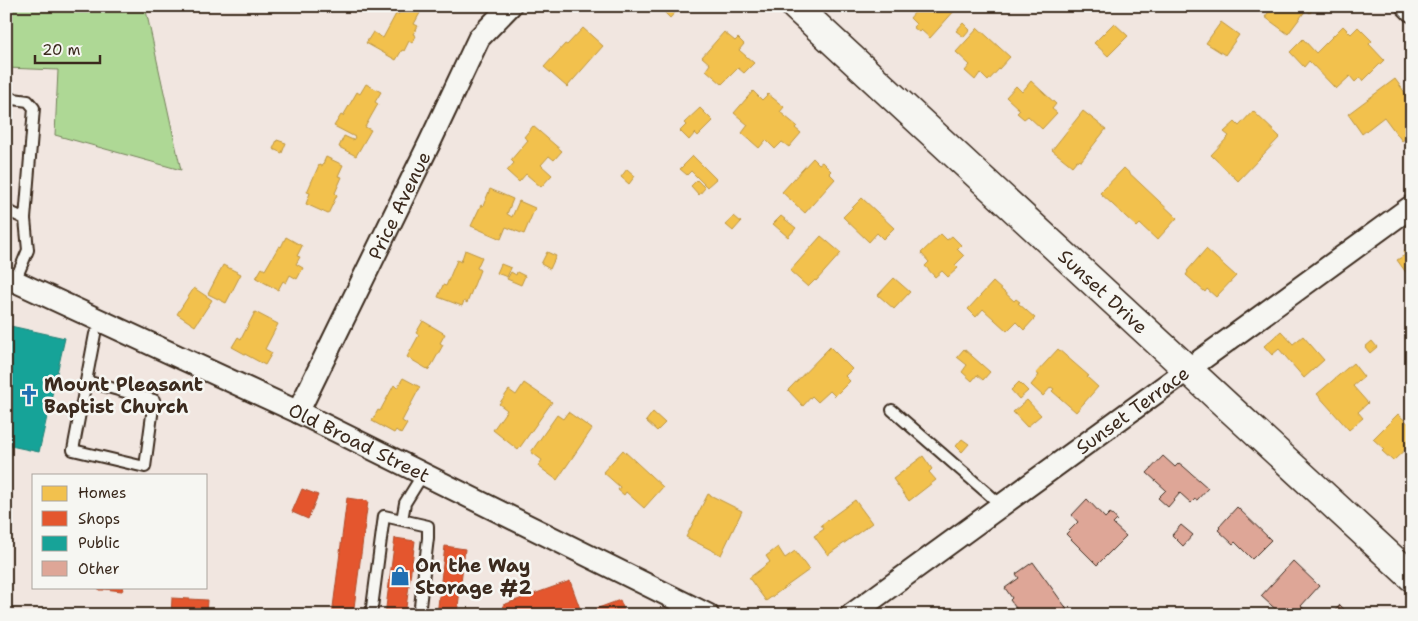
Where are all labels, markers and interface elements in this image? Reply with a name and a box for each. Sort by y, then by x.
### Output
scale bar [35,32,100,64]
text: 20 m [42,40,81,60]
street label: Price Avenue [362,147,436,264]
street label: Sunset Drive [1053,243,1153,339]
street label: Sunset Terrace [1070,360,1194,460]
place label: Mount Pleasant Baptist Church [44,372,203,419]
church icon: Mount Pleasant Baptist Church [18,384,40,406]
street label: Old Broad Street [285,397,434,488]
legend [32,474,208,588]
text: Homes [78,483,126,503]
text: Shops [78,509,120,529]
text: Public [78,533,120,553]
place label: On the Way Storage #2 [415,553,532,600]
text: Other [78,559,120,579]
shop icon: On the Way Storage #2 [389,565,411,587]

